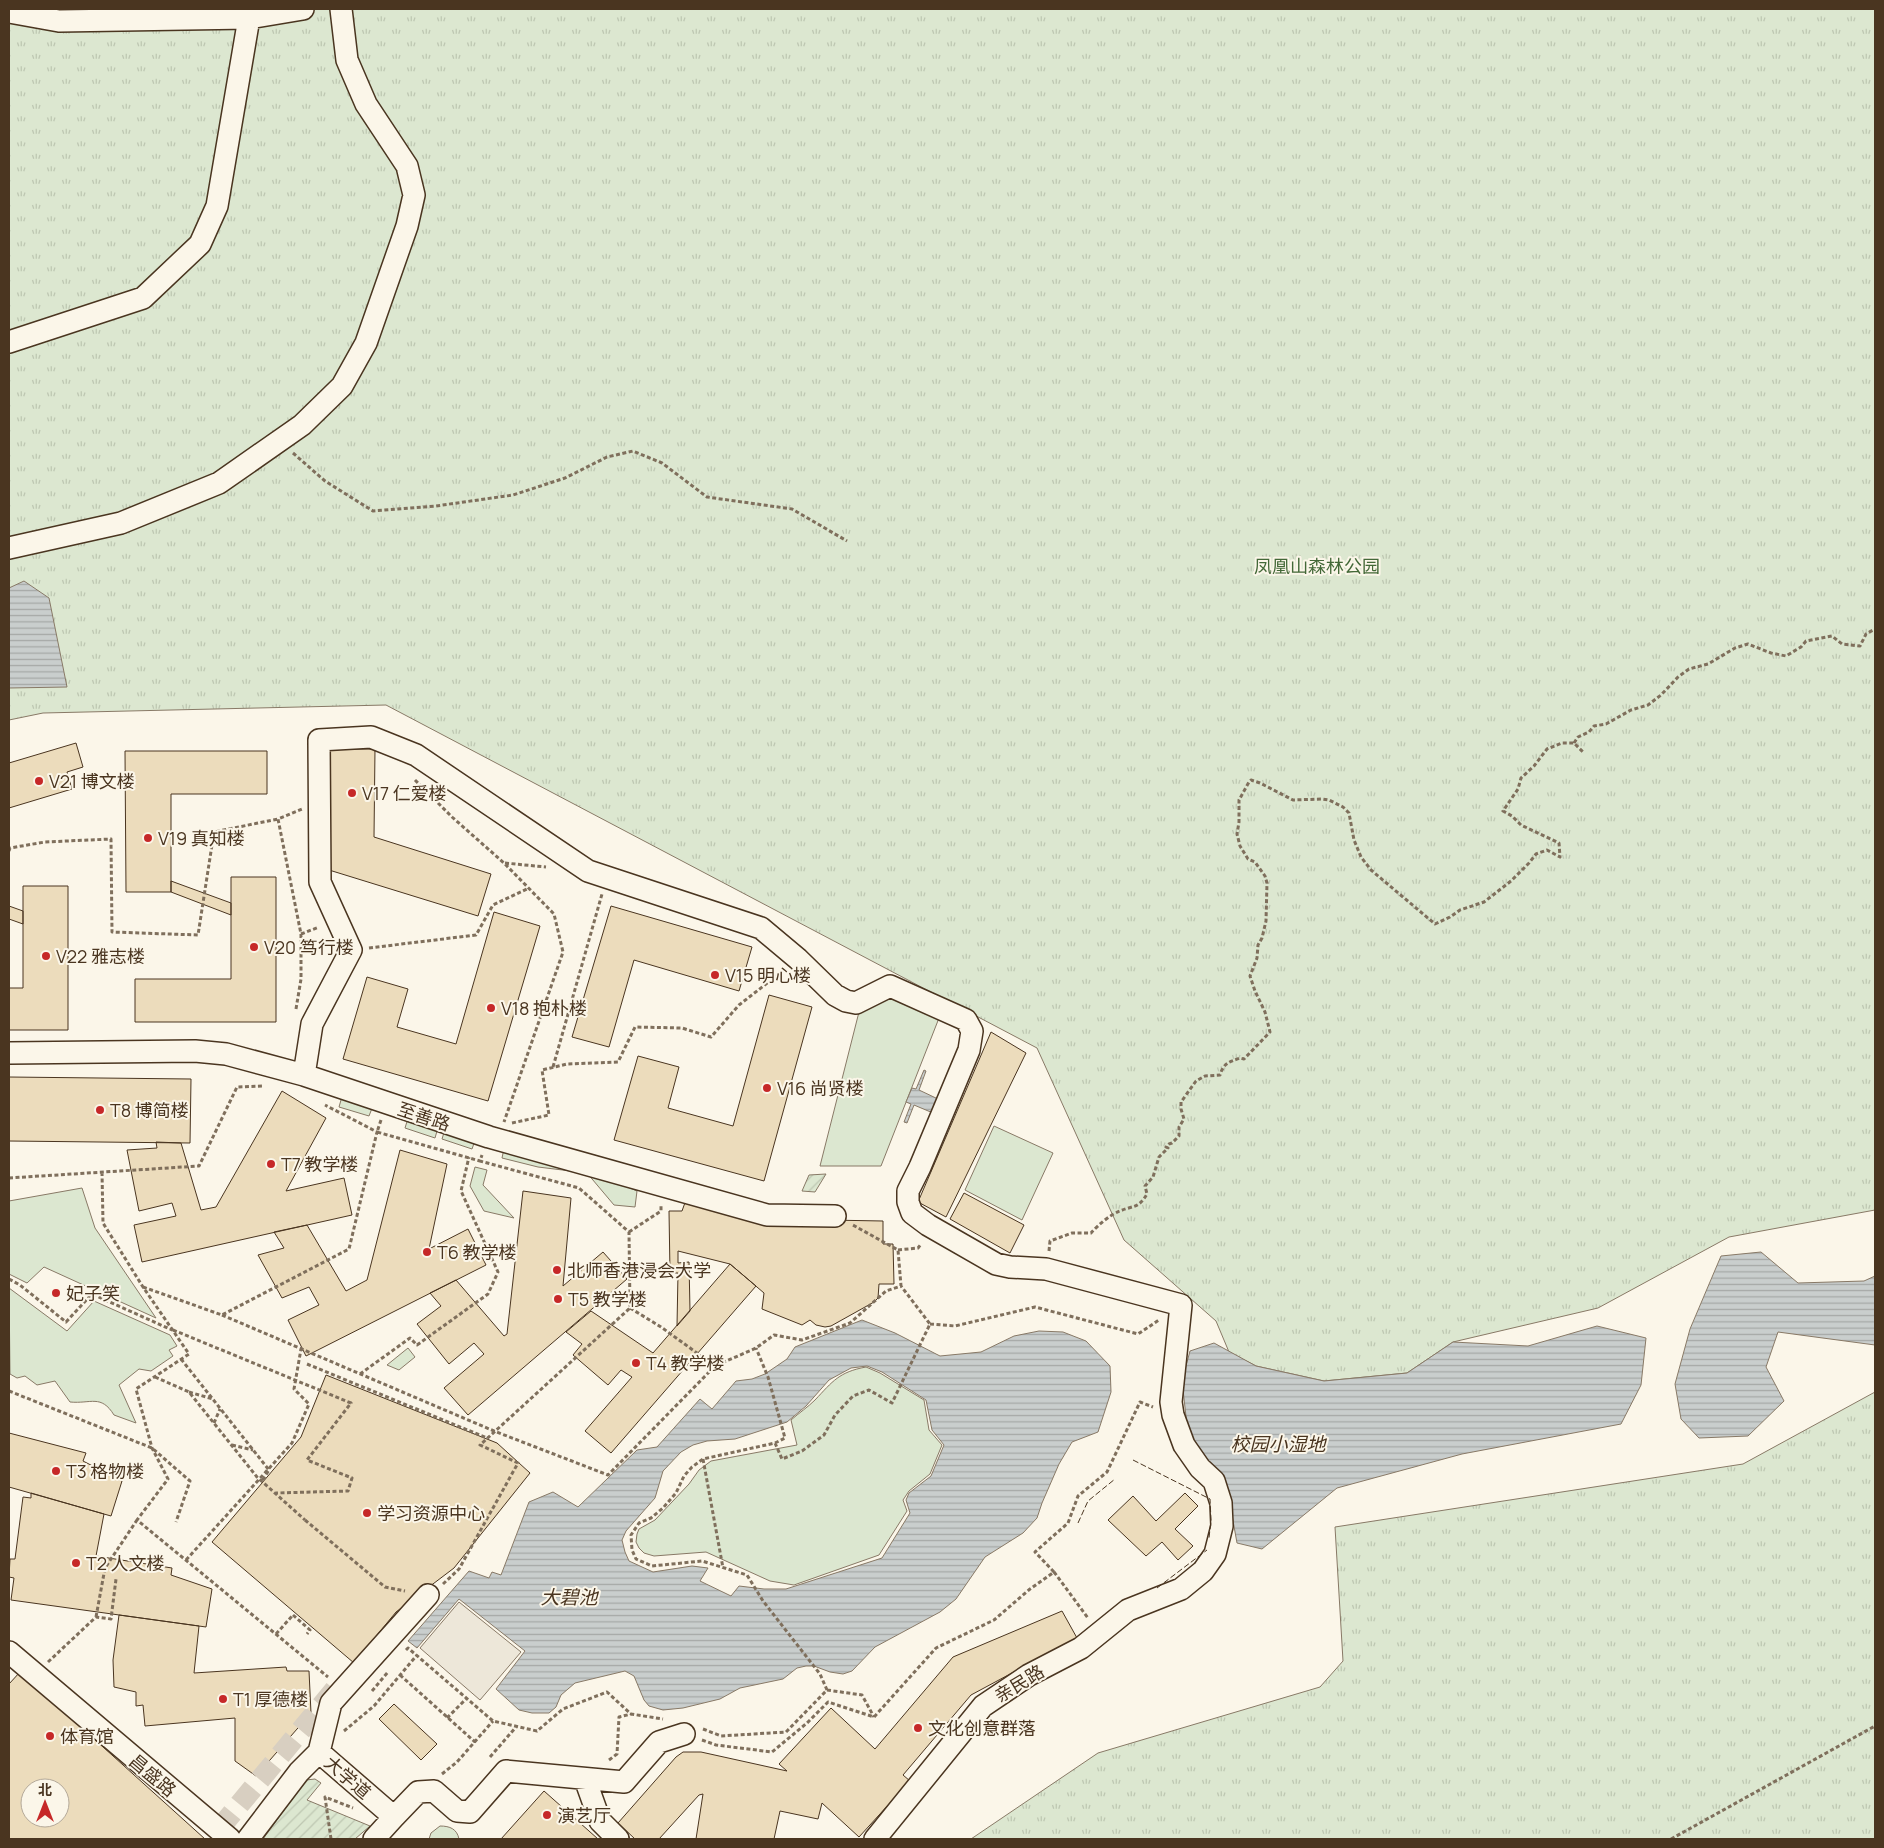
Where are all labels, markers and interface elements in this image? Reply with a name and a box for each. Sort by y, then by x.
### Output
park label: 凤凰山森林公园 [1254,554,1380,578]
place label: V21 博文楼 [49,769,135,793]
marker: V21 博文楼 [33,775,45,787]
place label: V17 仁爱楼 [362,781,447,805]
marker: V17 仁爱楼 [346,787,358,799]
place label: V19 真知楼 [158,826,245,850]
marker: V19 真知楼 [142,832,154,844]
place label: V20 笃行楼 [264,935,354,959]
marker: V20 笃行楼 [248,941,260,953]
place label: V22 雅志楼 [56,944,145,968]
marker: V22 雅志楼 [40,950,52,962]
place label: V15 明心楼 [725,963,811,987]
marker: V15 明心楼 [709,969,721,981]
place label: V18 抱朴楼 [501,996,587,1020]
marker: V18 抱朴楼 [485,1002,497,1014]
place label: V16 尚贤楼 [777,1076,864,1100]
marker: V16 尚贤楼 [761,1082,773,1094]
street label: 至善路 [395,1096,453,1136]
place label: T8 博简楼 [110,1098,189,1122]
marker: T8 博简楼 [94,1104,106,1116]
place label: T7 教学楼 [281,1152,358,1176]
marker: T7 教学楼 [265,1158,277,1170]
place label: T6 教学楼 [437,1240,517,1264]
marker: T6 教学楼 [421,1246,433,1258]
place label: 北师香港浸会大学 [567,1258,711,1282]
marker: 北师香港浸会大学 [551,1264,563,1276]
place label: 妃子笑 [66,1281,120,1305]
marker: 妃子笑 [50,1287,62,1299]
place label: T5 教学楼 [568,1287,647,1311]
marker: T5 教学楼 [552,1293,564,1305]
place label: T4 教学楼 [646,1351,725,1375]
marker: T4 教学楼 [630,1357,642,1369]
water label: 校园小湿地 [1230,1431,1327,1457]
place label: T3 格物楼 [66,1459,144,1483]
marker: T3 格物楼 [50,1465,62,1477]
place label: 学习资源中心 [377,1501,485,1525]
marker: 学习资源中心 [361,1507,373,1519]
place label: T2 人文楼 [86,1551,165,1575]
marker: T2 人文楼 [70,1557,82,1569]
water label: 大碧池 [540,1584,599,1610]
street label: 亲民路 [990,1659,1048,1707]
place label: T1 厚德楼 [233,1687,308,1711]
marker: T1 厚德楼 [217,1693,229,1705]
place label: 文化创意群落 [928,1716,1036,1740]
marker: 文化创意群落 [912,1722,924,1734]
place label: 体育馆 [60,1724,114,1748]
marker: 体育馆 [44,1730,56,1742]
street label: 昌盛路 [125,1748,181,1802]
street label: 大学道 [320,1750,376,1804]
north arrow [20,1778,70,1828]
text: 北 [38,1780,52,1799]
place label: 演艺厅 [557,1803,611,1827]
marker: 演艺厅 [541,1809,553,1821]

